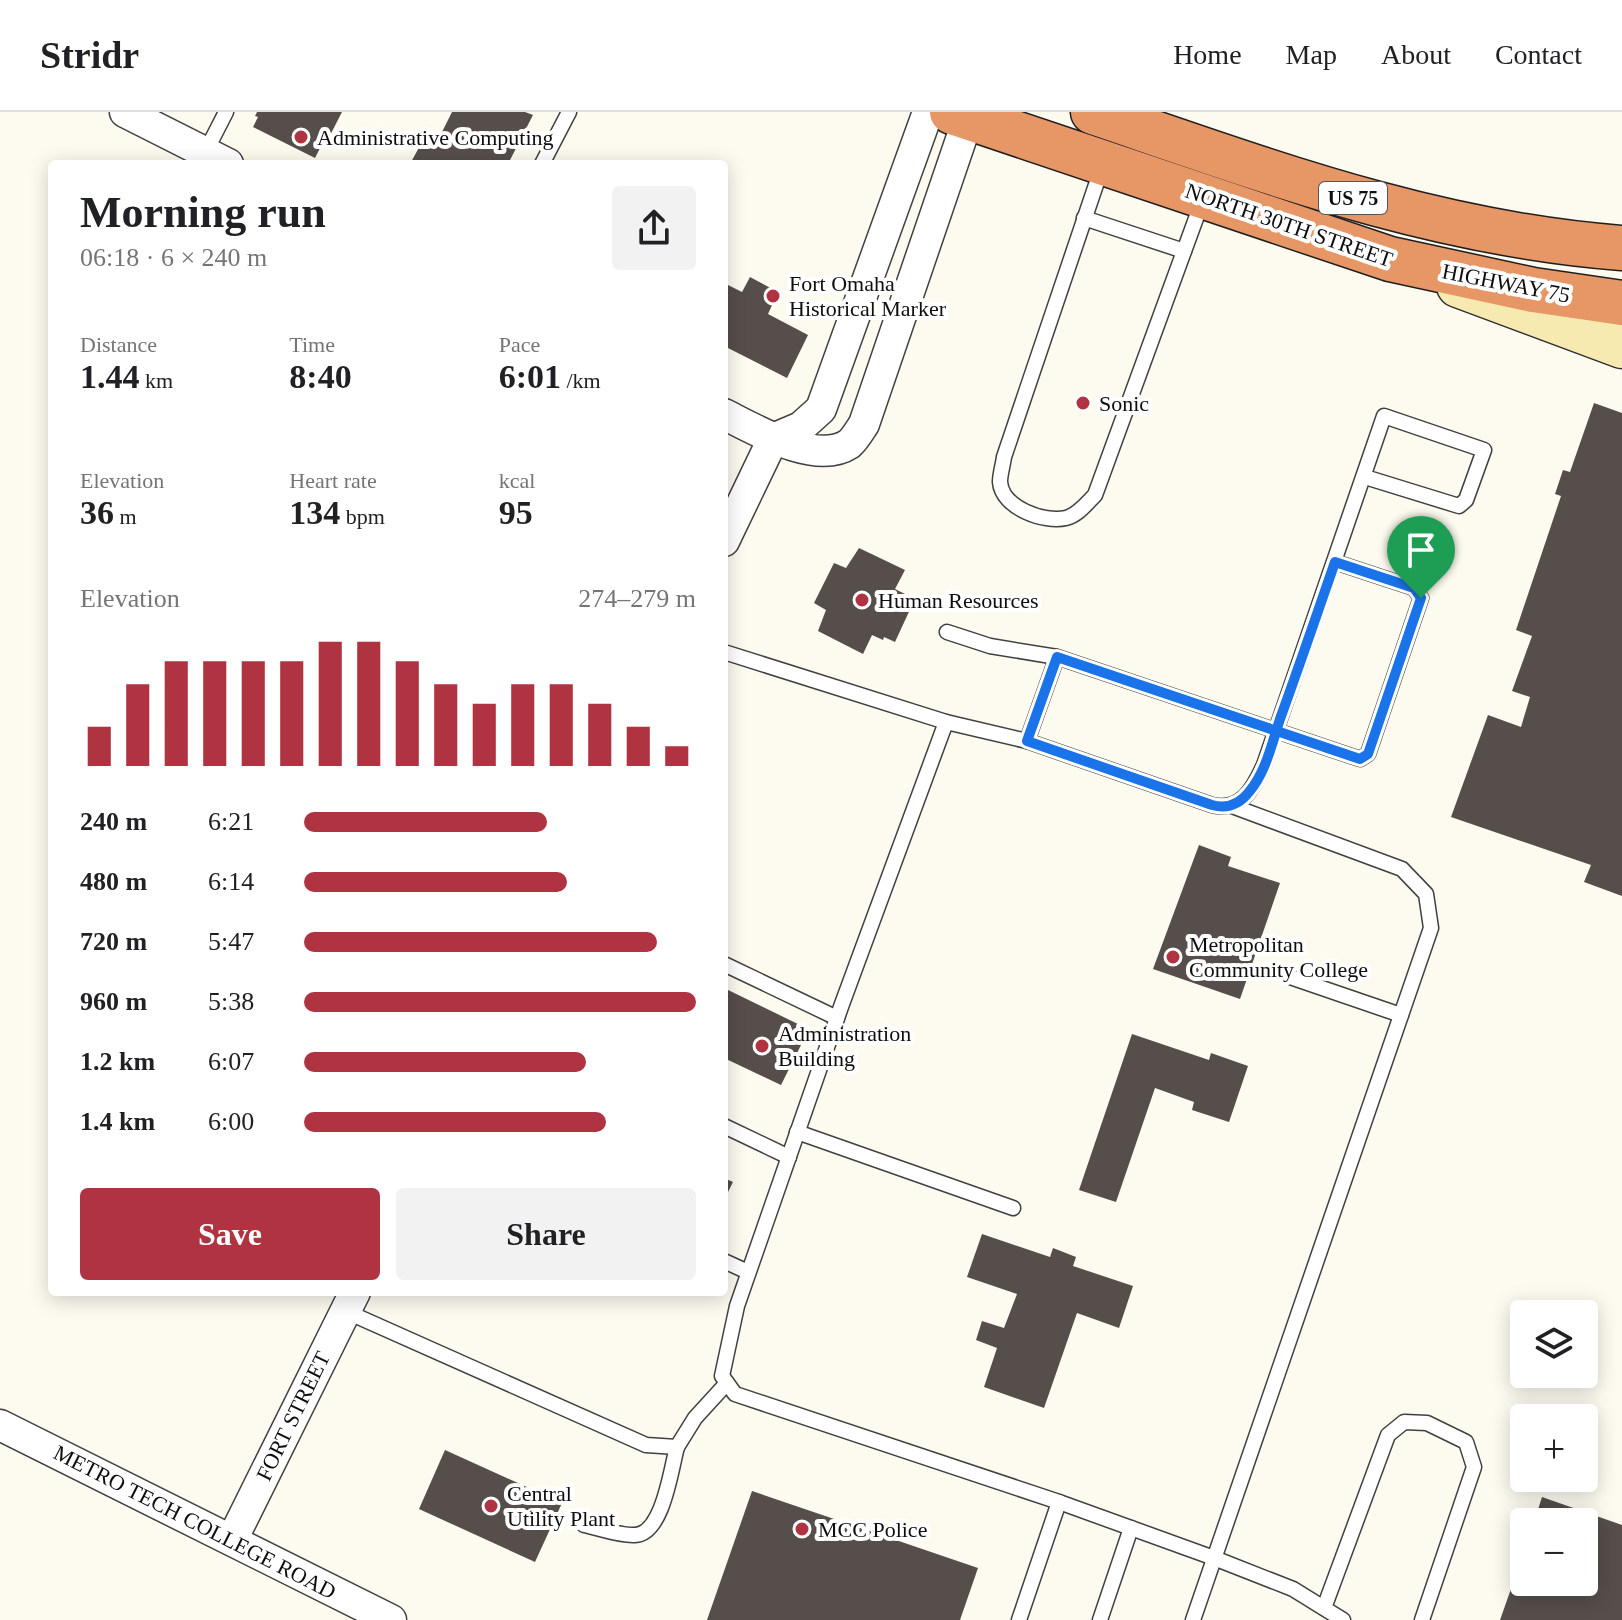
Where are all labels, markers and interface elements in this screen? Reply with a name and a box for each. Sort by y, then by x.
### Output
text: Stridr [40,34,139,76]
text: Home [1173,39,1242,70]
text: Map [1286,39,1337,70]
text: About [1381,39,1451,70]
text: Contact [1495,39,1582,70]
place label: Administrative Computing [317,125,554,150]
marker: Administrative Computing [292,128,310,146]
street label: NORTH 30TH STREET [1182,178,1396,272]
road number: US 75 [1319,182,1387,214]
button: share [612,186,696,270]
text: Morning run [80,188,326,237]
text: 06:18 · 6 × 240 m [80,243,267,272]
street label: HIGHWAY 75 [1440,258,1572,308]
place label: Fort Omaha Historical Marker [789,271,947,321]
marker: Fort Omaha Historical Marker [764,287,782,305]
text: Distance [80,332,157,357]
text: Time [289,332,335,357]
text: Pace [499,332,540,357]
text: 1.44 [80,358,140,395]
text: 8:40 [289,358,352,395]
text: 6:01 [499,358,561,395]
text: km [140,368,173,393]
text: /km [561,368,601,393]
place label: Sonic [1099,391,1149,416]
marker: Sonic [1074,394,1092,412]
text: Elevation [80,468,164,493]
text: Heart rate [289,468,377,493]
text: kcal [499,468,535,493]
text: 36 [80,494,114,531]
text: 134 [289,494,340,531]
text: 95 [499,494,533,531]
text: m [114,504,137,529]
text: bpm [340,504,385,529]
pin [1387,516,1455,598]
icon: arrive [1399,528,1443,572]
text: Elevation [80,584,180,613]
text: 274–279 m [578,584,696,613]
place label: Human Resources [878,588,1039,613]
marker: Human Resources [853,591,871,609]
text: 240 m [80,807,147,836]
text: 6:21 [208,807,254,836]
text: 480 m [80,867,147,896]
text: 6:14 [208,867,254,896]
text: 720 m [80,927,147,956]
text: 5:47 [208,927,254,956]
place label: Metropolitan Community College [1189,932,1368,982]
marker: Metropolitan Community College [1164,948,1182,966]
text: 960 m [80,987,147,1016]
text: 5:38 [208,987,254,1016]
place label: Administration Building [778,1021,911,1071]
marker: Administration Building [753,1037,771,1055]
text: 1.2 km [80,1047,155,1076]
text: 6:07 [208,1047,254,1076]
text: 1.4 km [80,1107,155,1136]
text: 6:00 [208,1107,254,1136]
button: Save [80,1188,380,1280]
button: Share [396,1188,696,1280]
map controls [1510,1300,1598,1596]
button: layers [1510,1300,1598,1388]
street label: FORT STREET [251,1347,335,1485]
button: + [1510,1404,1598,1492]
street label: METRO TECH COLLEGE ROAD [50,1440,340,1604]
place label: Central Utility Plant [507,1481,615,1531]
marker: Central Utility Plant [482,1497,500,1515]
button: − [1510,1508,1598,1596]
place label: MCC Police [818,1517,927,1542]
marker: MCC Police [793,1520,811,1538]

